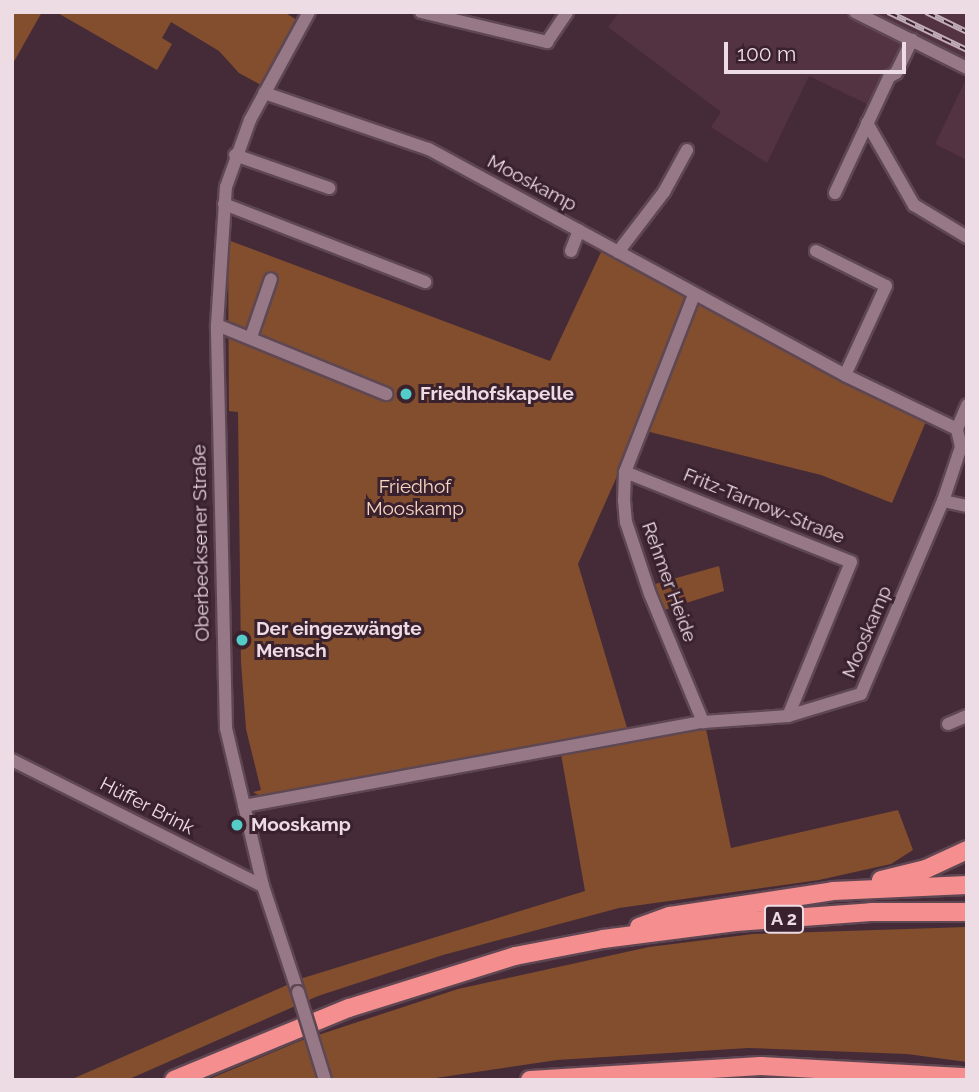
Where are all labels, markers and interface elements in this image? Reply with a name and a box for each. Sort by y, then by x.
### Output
scale bar [727,28,909,72]
text: 100 m [737,41,796,66]
street label: Mooskamp [483,150,581,216]
place label: Friedhofskapelle [420,383,574,405]
marker: Friedhofskapelle [398,386,414,402]
street label: Oberbecksener Straße [188,444,214,642]
street label: Fritz-Tarnow-Straße [680,463,848,549]
park label: Friedhof Mooskamp [366,476,464,520]
street label: Rehmer Heide [637,519,701,645]
street label: Mooskamp [837,583,897,681]
place label: Der eingezwängte Mensch [256,618,422,662]
marker: Der eingezwängte Mensch [234,632,250,648]
street label: Hüffer Brink [96,772,198,840]
place label: Mooskamp [251,814,351,836]
marker: Mooskamp [229,817,245,833]
road number: A 2 [763,904,805,934]

